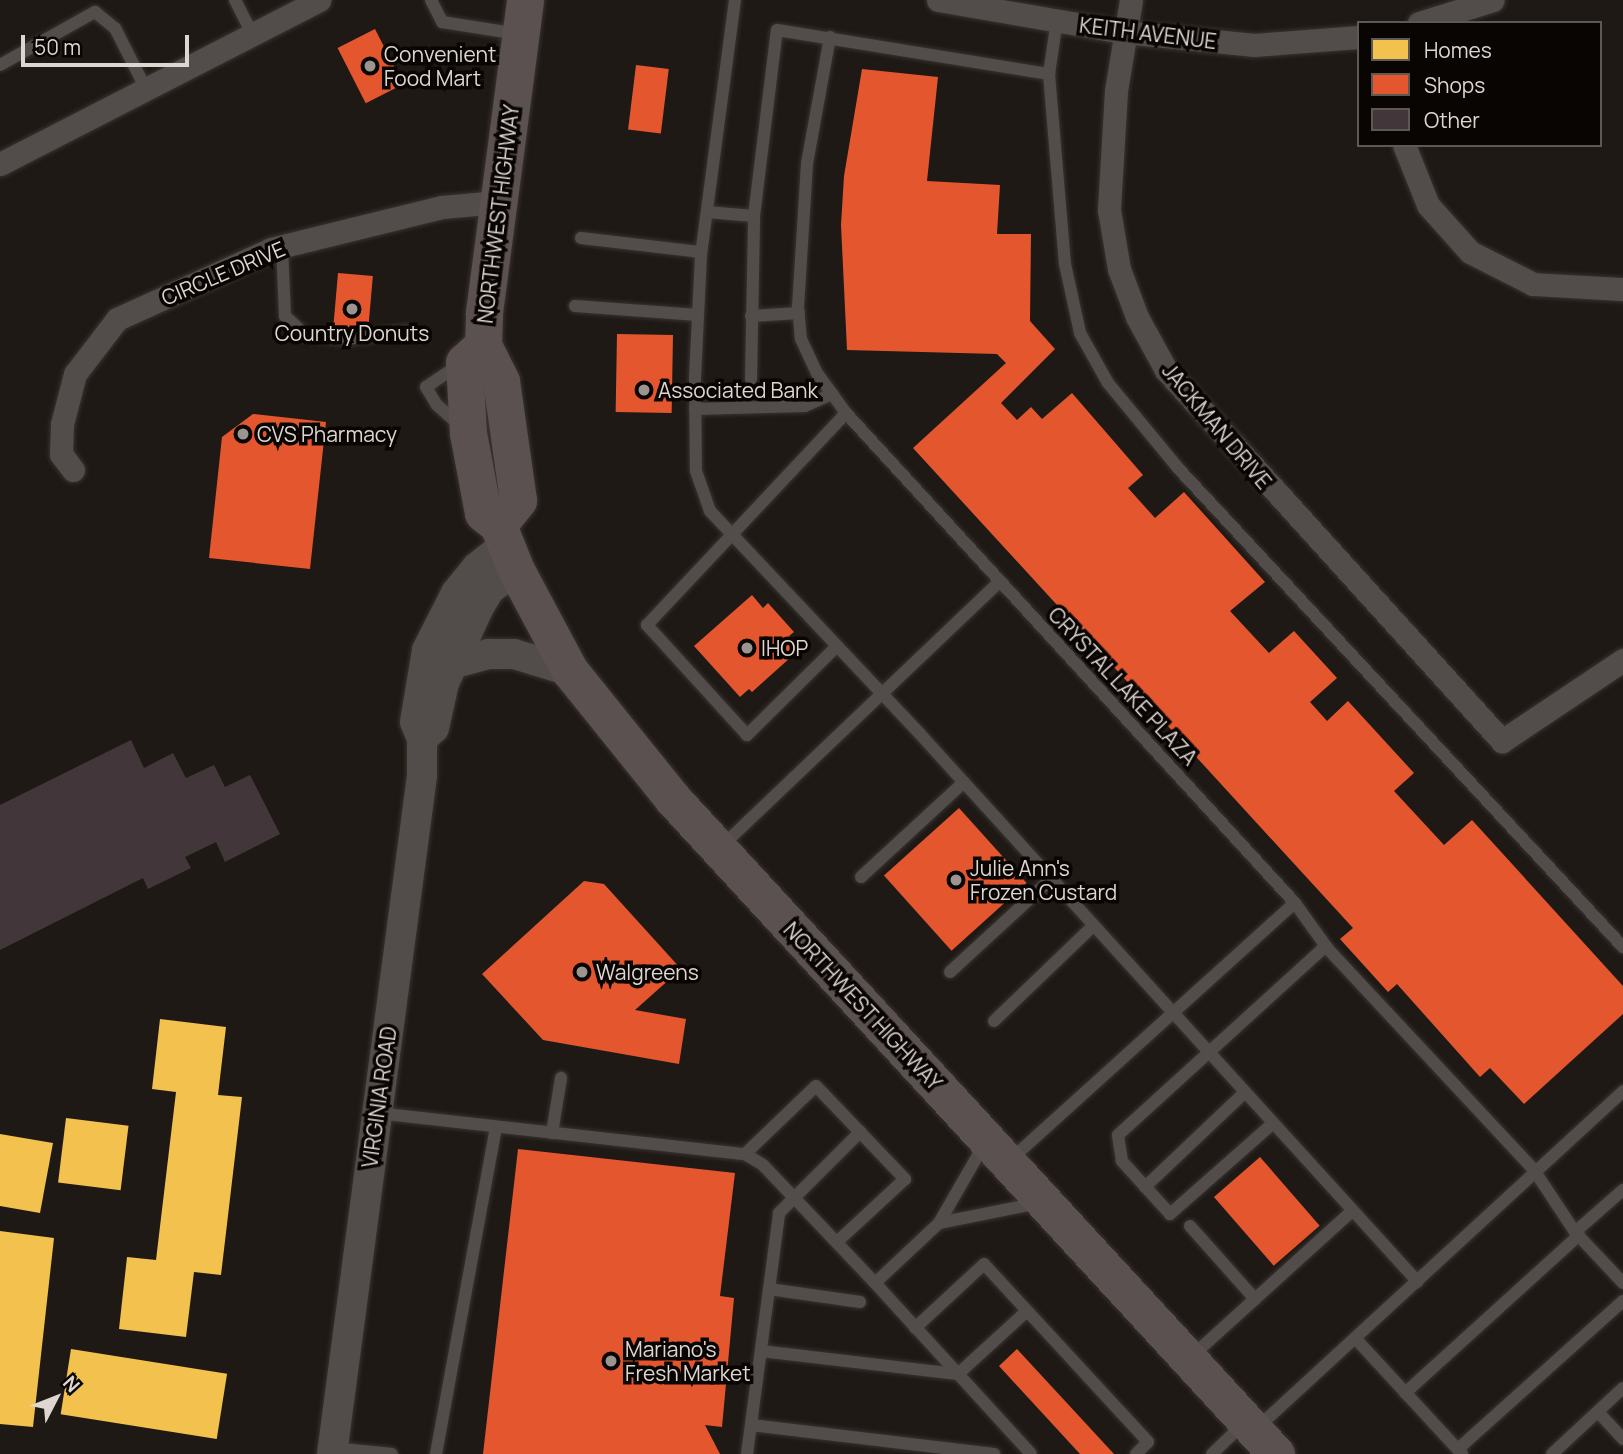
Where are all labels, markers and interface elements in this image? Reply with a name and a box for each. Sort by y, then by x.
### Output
street label: KEITH AVENUE [1078,12,1218,54]
scale bar [24,21,192,65]
legend [1357,21,1602,147]
text: 50 m [34,33,81,61]
text: Homes [1424,36,1492,64]
place label: Convenient Food Mart [384,41,496,91]
marker: Convenient Food Mart [362,58,378,74]
text: Shops [1424,71,1485,99]
street label: NORTHWEST HIGHWAY [472,103,524,325]
text: Other [1424,106,1480,134]
street label: CIRCLE DRIVE [157,236,289,310]
marker: Country Donuts [344,301,360,317]
place label: Country Donuts [275,320,429,346]
street label: JACKMAN DRIVE [1157,358,1277,494]
place label: Associated Bank [658,377,818,403]
marker: Associated Bank [636,382,652,398]
place label: CVS Pharmacy [257,421,397,447]
marker: CVS Pharmacy [235,426,251,442]
street label: CRYSTAL LAKE PLAZA [1043,601,1203,771]
place label: IHOP [761,635,808,661]
marker: IHOP [739,640,755,656]
place label: Julie Ann's Frozen Custard [970,855,1117,905]
marker: Julie Ann's Frozen Custard [948,872,964,888]
street label: NORTHWEST HIGHWAY [778,917,948,1095]
place label: Walgreens [596,959,699,985]
marker: Walgreens [574,964,590,980]
street label: VIRGINIA ROAD [357,1025,401,1169]
place label: Mariano's Fresh Market [625,1336,751,1386]
marker: Mariano's Fresh Market [603,1353,619,1369]
north arrow [21,1363,91,1433]
text: N [57,1370,86,1398]

